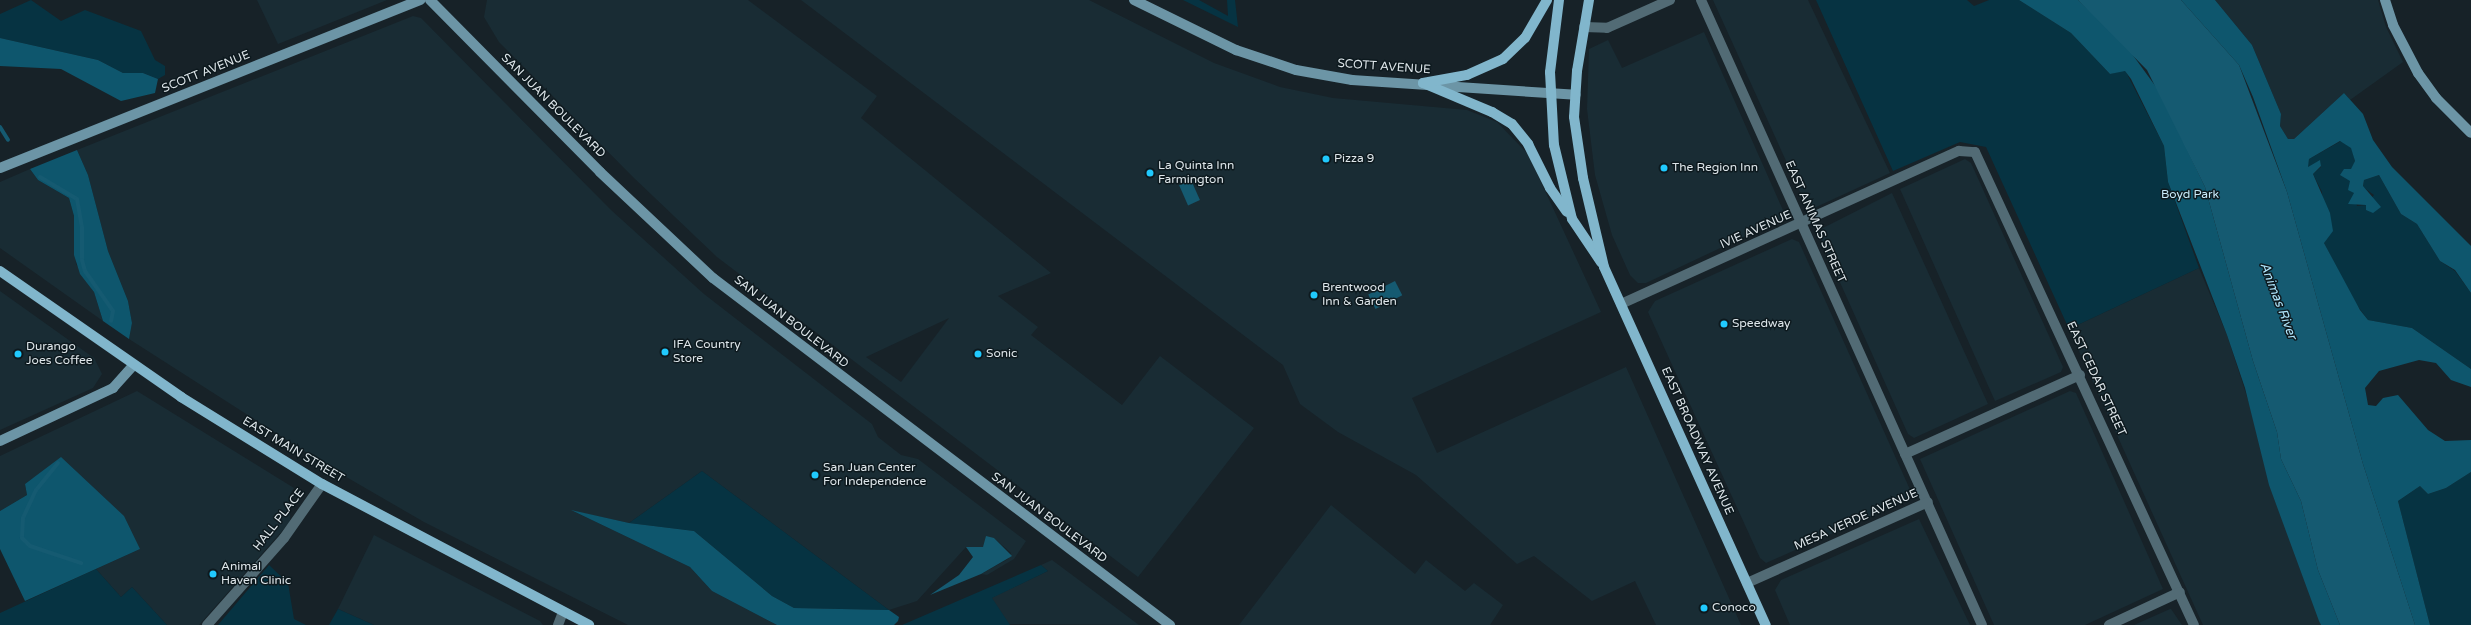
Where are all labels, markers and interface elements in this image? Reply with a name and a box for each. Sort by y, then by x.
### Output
street label: SCOTT AVENUE [160,48,252,96]
street label: SAN JUAN BOULEVARD [498,51,608,161]
street label: SCOTT AVENUE [1337,57,1431,77]
place label: Pizza 9 [1334,152,1374,166]
marker: Pizza 9 [1321,154,1331,164]
place label: La Quinta Inn Farmington [1158,159,1234,187]
street label: EAST ANIMAS STREET [1781,159,1849,285]
place label: The Region Inn [1672,161,1758,175]
marker: The Region Inn [1659,163,1669,173]
marker: La Quinta Inn Farmington [1145,168,1155,178]
park label: Boyd Park [2161,188,2219,202]
street label: IVIE AVENUE [1718,208,1794,252]
water label: Animas River [2256,260,2300,342]
street label: SAN JUAN BOULEVARD [731,273,851,371]
place label: Brentwood Inn & Garden [1322,281,1397,309]
marker: Brentwood Inn & Garden [1309,290,1319,300]
place label: Speedway [1732,317,1791,331]
marker: Speedway [1719,319,1729,329]
street label: EAST CEDAR STREET [2063,319,2129,439]
place label: IFA Country Store [673,338,741,366]
place label: Durango Joes Coffee [26,340,92,368]
marker: IFA Country Store [660,347,670,357]
place label: Sonic [986,347,1017,361]
marker: Durango Joes Coffee [13,349,23,359]
marker: Sonic [973,349,983,359]
street label: EAST BROADWAY AVENUE [1658,365,1736,517]
street label: EAST MAIN STREET [240,414,346,486]
place label: San Juan Center For Independence [823,461,926,489]
marker: San Juan Center For Independence [810,470,820,480]
street label: SAN JUAN BOULEVARD [988,470,1110,566]
street label: HALL PLACE [250,486,308,554]
street label: MESA VERDE AVENUE [1792,486,1920,554]
place label: Animal Haven Clinic [221,560,291,588]
marker: Animal Haven Clinic [208,569,218,579]
place label: Conoco [1712,601,1756,615]
marker: Conoco [1699,603,1709,613]

